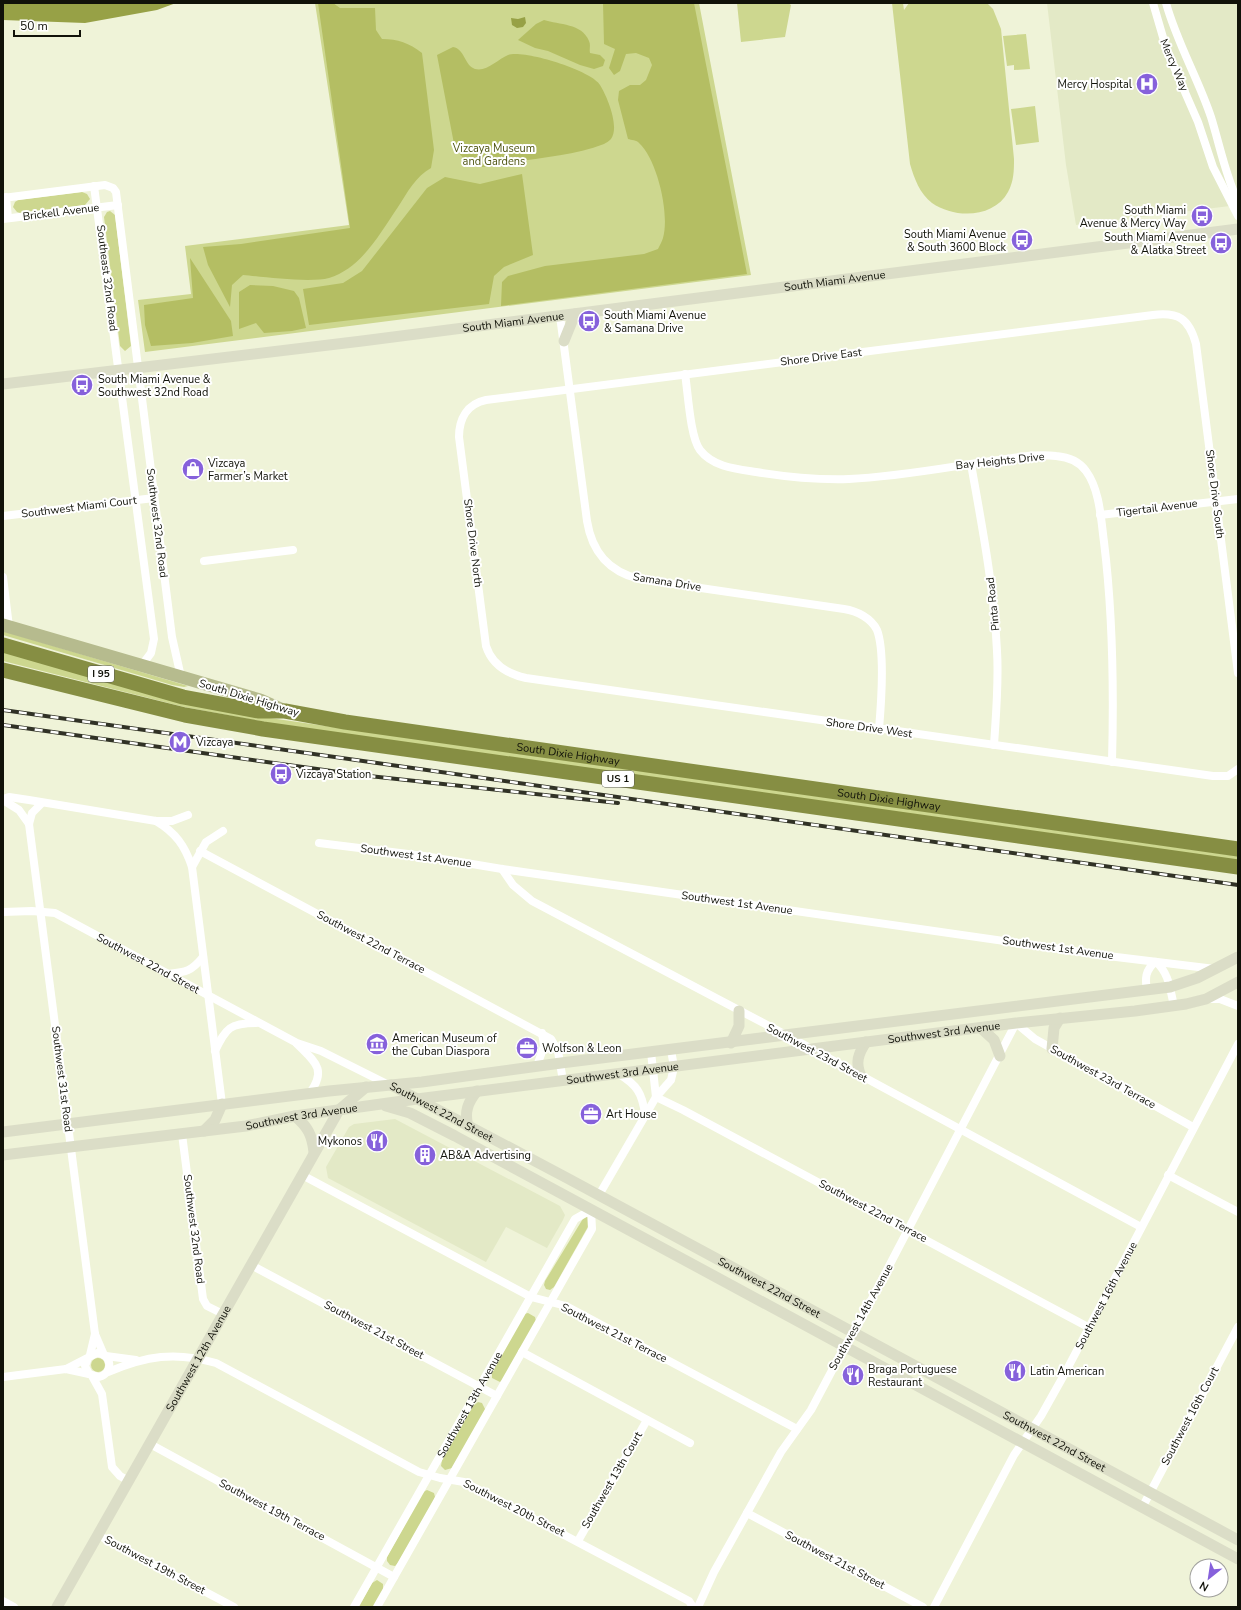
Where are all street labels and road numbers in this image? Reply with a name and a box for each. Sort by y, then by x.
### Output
street label: Mercy Way [1156,36,1192,94]
street label: Brickell Avenue [22,200,100,224]
street label: Southeast 32nd Road [93,224,121,332]
street label: South Miami Avenue [783,267,886,294]
street label: South Miami Avenue [462,308,565,336]
street label: Shore Drive East [779,345,863,369]
street label: Bay Heights Drive [955,449,1045,473]
street label: Shore Drive South [1202,449,1228,539]
street label: Southwest 32nd Road [143,467,171,579]
street label: Southwest Miami Court [21,492,138,522]
street label: Tigertail Avenue [1116,496,1198,520]
street label: Shore Drive North [460,498,486,588]
street label: Samana Drive [632,569,702,595]
street label: Pinta Road [983,576,1003,632]
road number: I 95 [88,666,114,682]
street label: South Dixie Highway [197,676,301,720]
street label: Shore Drive West [825,715,913,742]
street label: South Dixie Highway [516,739,621,769]
road number: US 1 [602,771,634,787]
street label: South Dixie Highway [836,785,942,814]
street label: Southwest 1st Avenue [360,841,473,871]
street label: Southwest 1st Avenue [681,888,794,918]
street label: Southwest 22nd Terrace [314,907,428,977]
street label: Southwest 22nd Street [94,929,203,997]
street label: Southwest 1st Avenue [1002,933,1115,963]
street label: Southwest 3rd Avenue [887,1018,1001,1047]
street label: Southwest 23rd Street [764,1020,870,1086]
street label: Southwest 31st Road [48,1025,76,1133]
street label: Southwest 23rd Terrace [1048,1042,1159,1112]
street label: Southwest 3rd Avenue [565,1058,680,1088]
street label: Southwest 22nd Street [387,1078,496,1145]
street label: Southwest 3rd Avenue [244,1100,358,1133]
street label: Southwest 32nd Road [180,1173,208,1285]
street label: Southwest 22nd Terrace [816,1176,930,1246]
street label: Southwest 16th Avenue [1071,1239,1140,1352]
street label: Southwest 22nd Street [715,1253,824,1321]
street label: Southwest 14th Avenue [825,1261,897,1373]
street label: Southwest 21st Street [321,1297,427,1363]
street label: Southwest 21st Terrace [558,1300,670,1366]
street label: Southwest 12th Avenue [162,1302,234,1414]
street label: Southwest 13th Avenue [433,1349,506,1460]
street label: Southwest 16th Court [1158,1364,1222,1468]
street label: Southwest 22nd Street [1000,1407,1109,1475]
street label: Southwest 13th Court [578,1429,646,1531]
street label: Southwest 19th Terrace [216,1476,328,1544]
street label: Southwest 20th Street [461,1476,568,1540]
street label: Southwest 21st Street [782,1527,888,1593]
street label: Southwest 19th Street [102,1532,208,1598]

